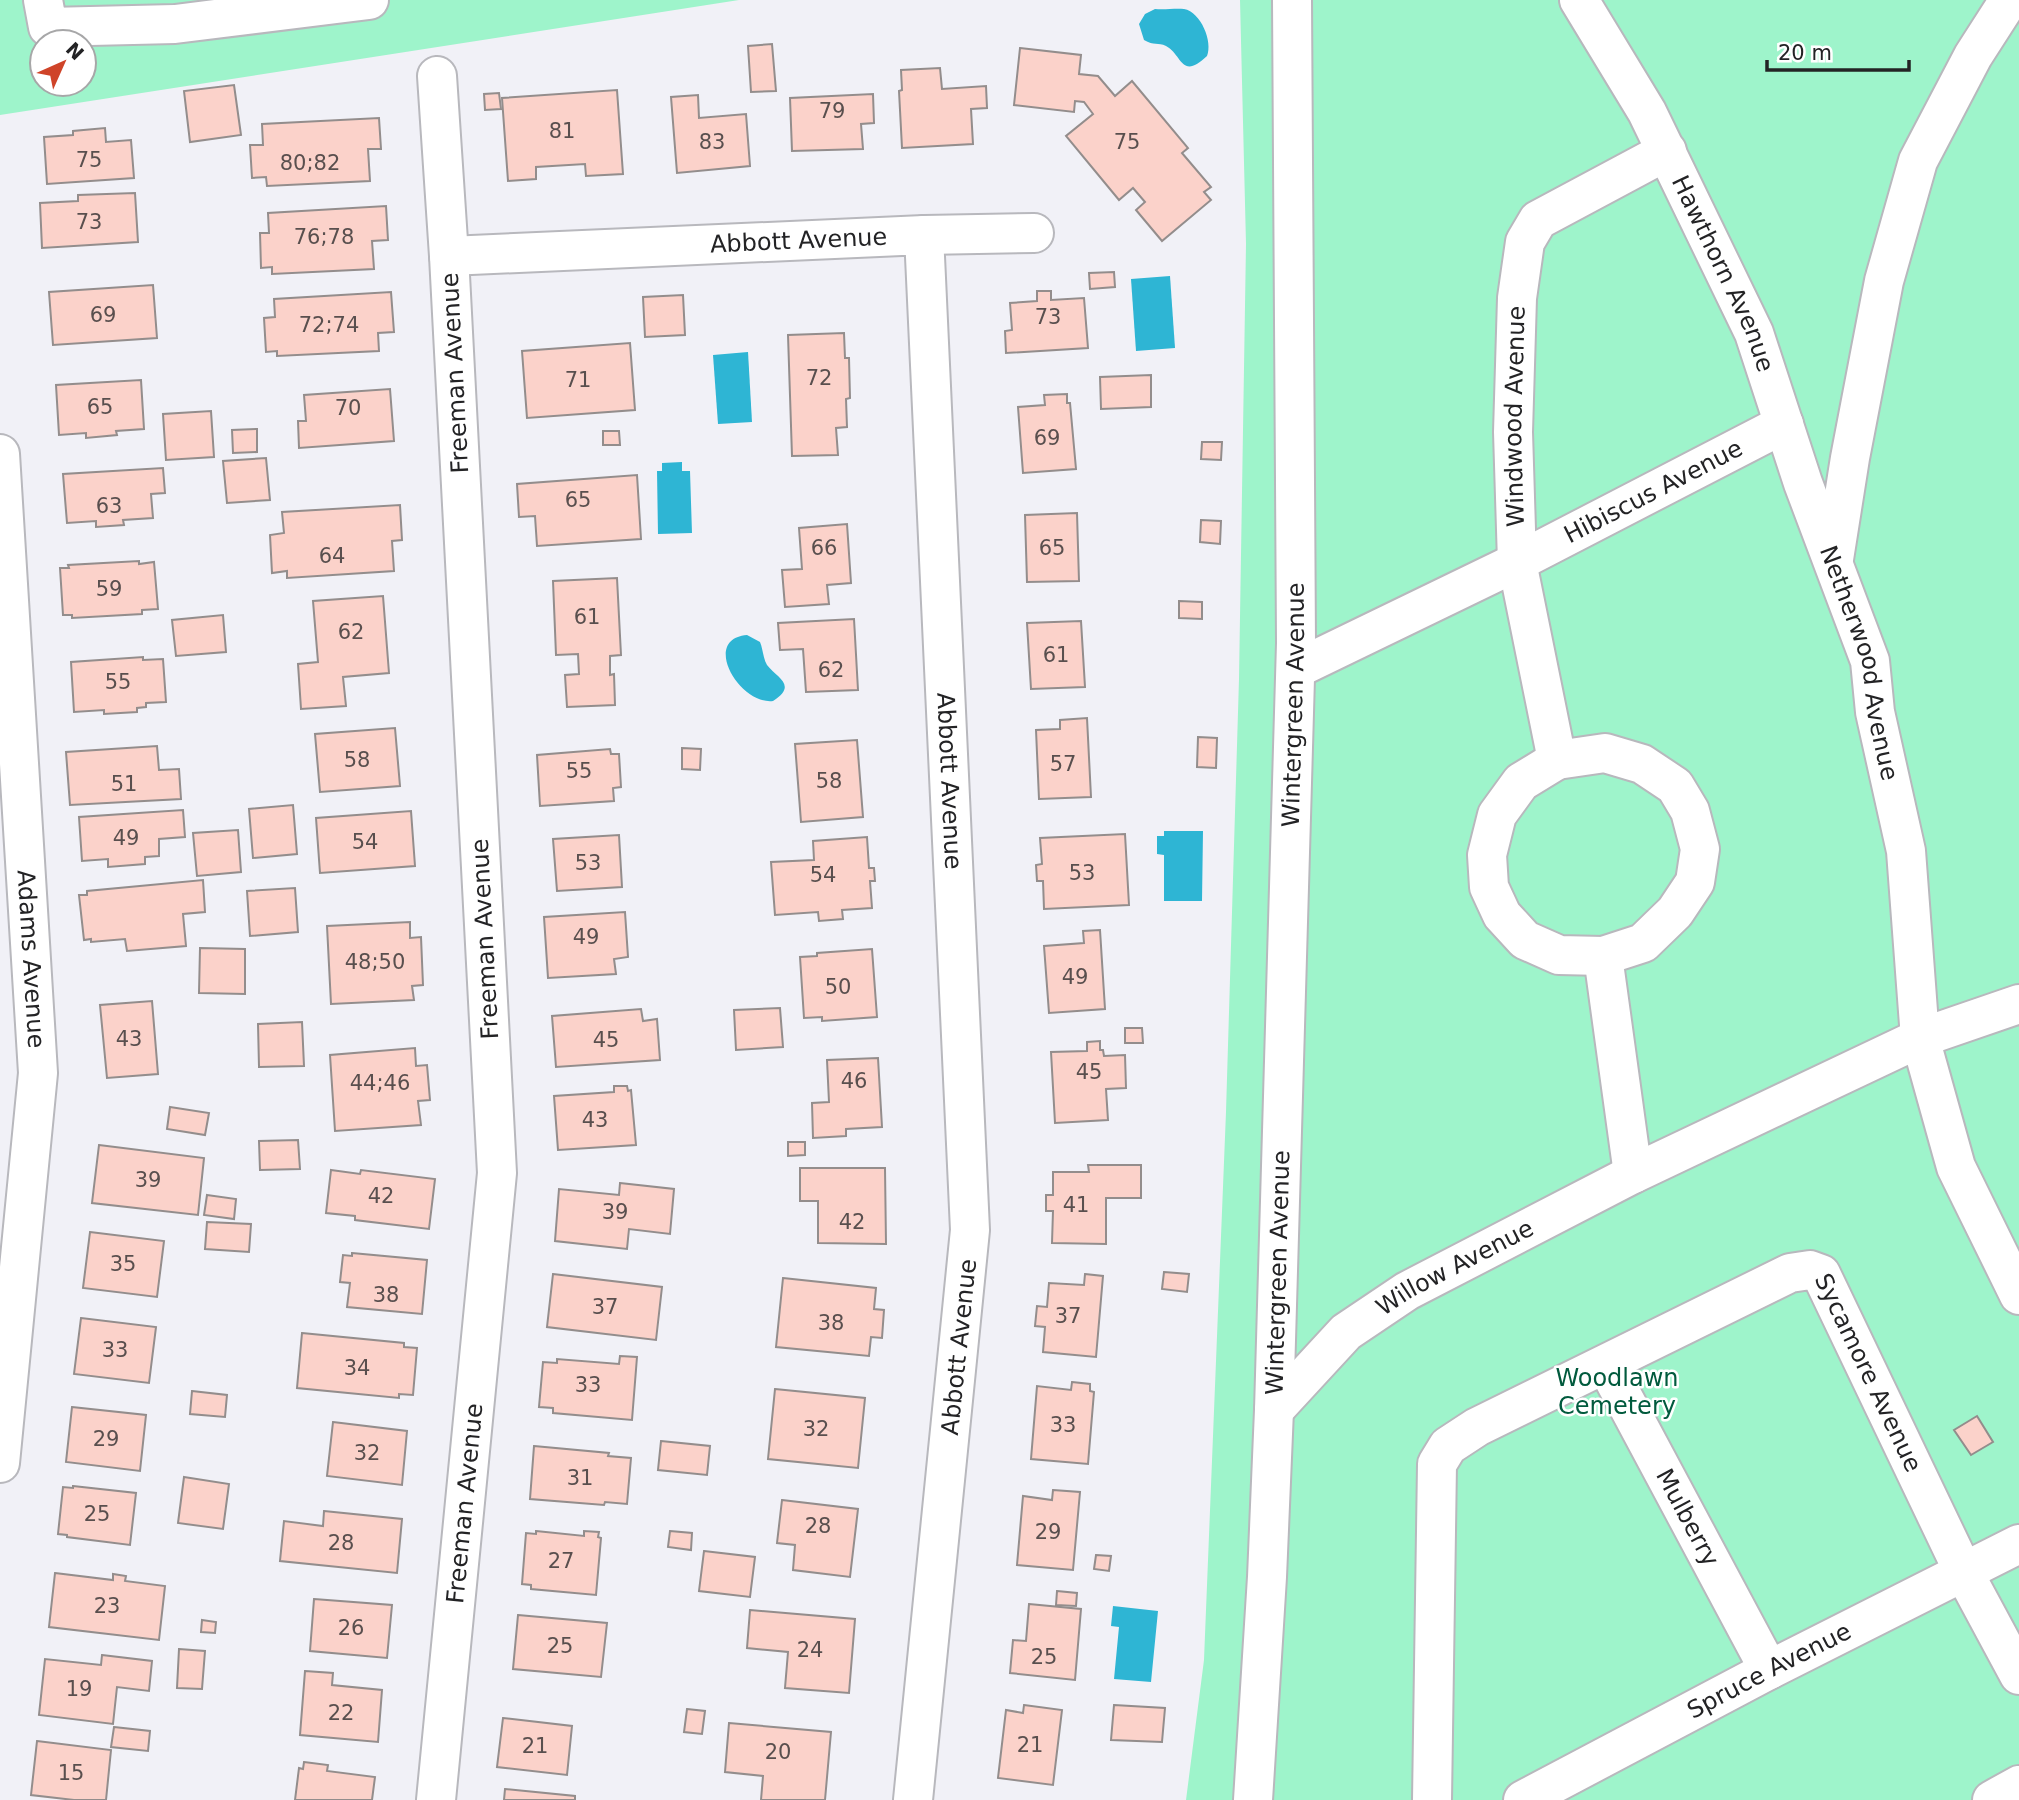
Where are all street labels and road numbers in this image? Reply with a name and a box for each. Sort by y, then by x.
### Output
street label: Hawthorn Avenue [1666,171,1780,375]
street label: Abbott Avenue [710,223,888,258]
street label: Freeman Avenue [436,272,474,474]
street label: Windwood Avenue [1499,305,1531,527]
street label: Hibiscus Avenue [1559,434,1747,549]
street label: Netherwood Avenue [1814,542,1904,783]
street label: Wintergreen Avenue [1277,582,1310,828]
street label: Abbott Avenue [931,692,967,870]
street label: Freeman Avenue [466,838,504,1040]
street label: Adams Avenue [12,869,50,1049]
street label: Wintergreen Avenue [1260,1150,1295,1395]
street label: Willow Avenue [1371,1214,1538,1321]
street label: Abbott Avenue [936,1257,982,1437]
street label: Sycamore Avenue [1809,1269,1928,1476]
street label: Freeman Avenue [441,1402,489,1605]
street label: Mulberry [1650,1464,1725,1571]
street label: Spruce Avenue [1683,1617,1856,1725]

